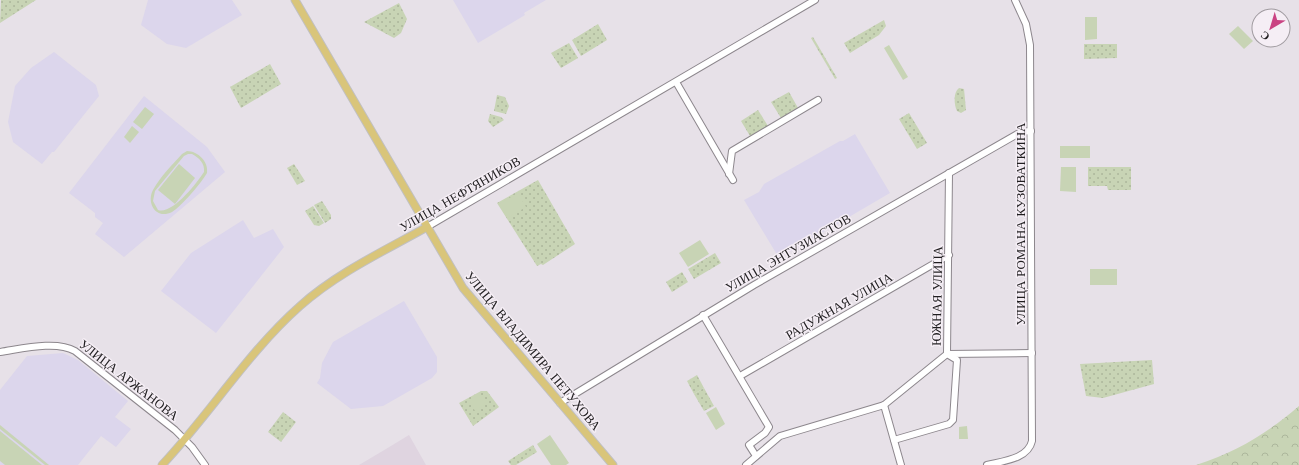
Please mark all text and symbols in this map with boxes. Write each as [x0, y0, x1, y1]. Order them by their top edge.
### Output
north arrow [1251, 8, 1291, 48]
text: С [1257, 28, 1272, 44]
street label: УЛИЦА РОМАНА КУЗОВАТКИНА [1012, 122, 1029, 325]
street label: УЛИЦА НЕФТЯНИКОВ [396, 152, 524, 236]
street label: УЛИЦА ЭНТУЗИАСТОВ [722, 210, 854, 296]
street label: ЮЖНАЯ УЛИЦА [928, 245, 946, 346]
street label: УЛИЦА ВЛАДИМИРА ПЕТУХОВА [461, 268, 605, 435]
street label: РАДУЖНАЯ УЛИЦА [782, 268, 896, 344]
street label: УЛИЦА АРЖАНОВА [76, 336, 183, 425]

